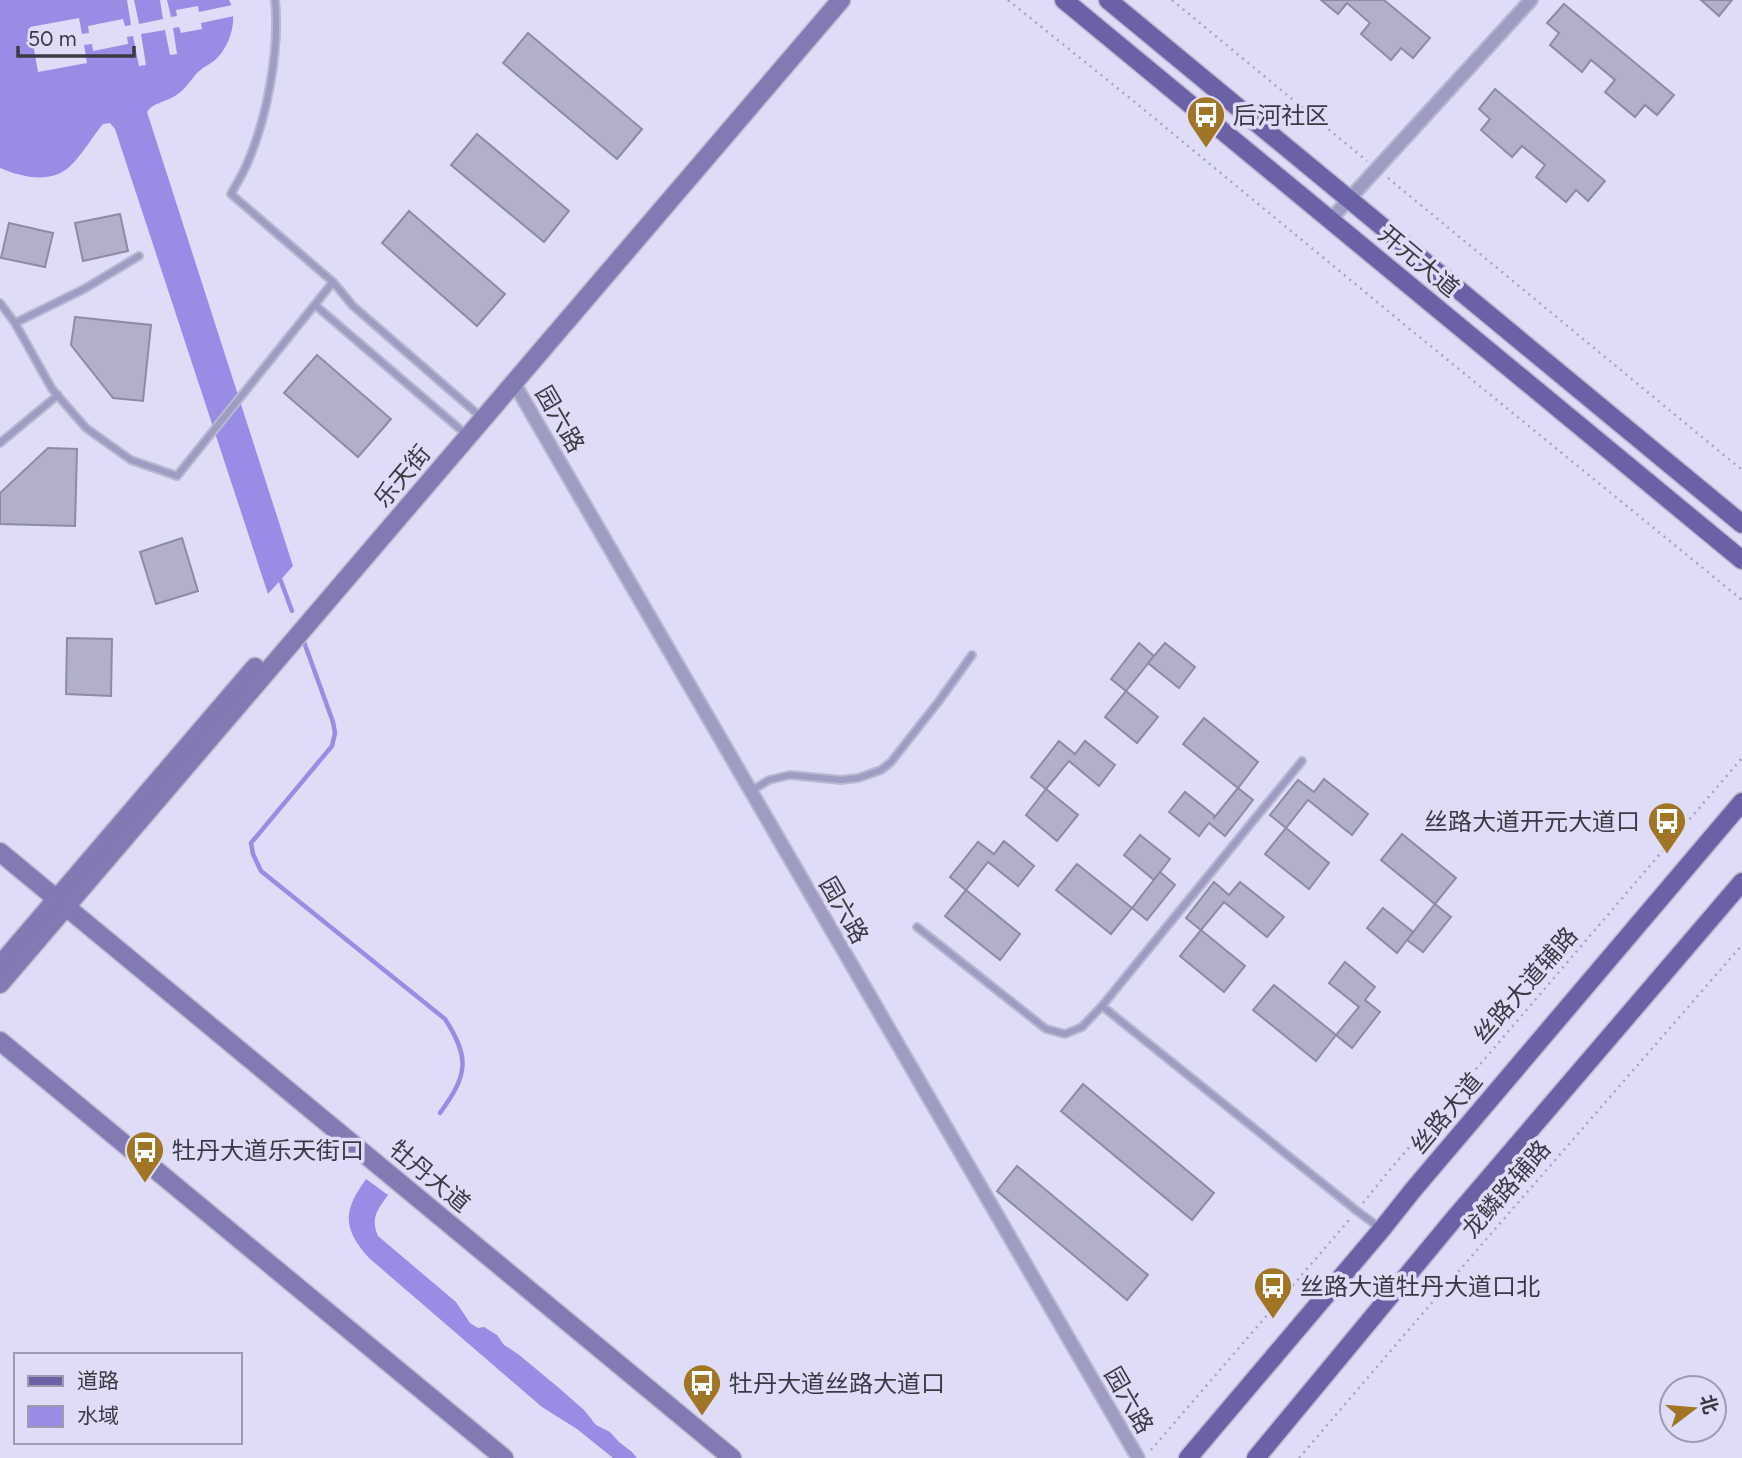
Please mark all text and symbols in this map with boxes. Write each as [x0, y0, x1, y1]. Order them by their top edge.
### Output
scale bar [18, 14, 133, 58]
text: 50 m [28, 26, 77, 51]
bus stop icon: 后河社区 [1185, 94, 1227, 149]
place label: 后河社区 [1233, 101, 1329, 130]
street label: 开元大道 [1373, 219, 1465, 303]
street label: 园六路 [529, 381, 591, 457]
street label: 乐天街 [368, 439, 436, 513]
bus stop icon: 丝路大道开元大道口 [1646, 800, 1688, 855]
place label: 丝路大道开元大道口 [1424, 807, 1640, 836]
street label: 园六路 [813, 872, 875, 948]
street label: 丝路大道辅路 [1467, 921, 1583, 1049]
street label: 丝路大道 [1404, 1067, 1488, 1159]
bus stop icon: 牡丹大道乐天街口 [124, 1129, 166, 1184]
street label: 牡丹大道 [384, 1134, 476, 1218]
street label: 龙鳞路辅路 [1456, 1134, 1556, 1244]
place label: 牡丹大道乐天街口 [172, 1136, 364, 1165]
bus stop icon: 丝路大道牡丹大道口北 [1252, 1265, 1294, 1320]
place label: 丝路大道牡丹大道口北 [1300, 1272, 1540, 1301]
legend [14, 1353, 242, 1444]
bus stop icon: 牡丹大道丝路大道口 [681, 1362, 723, 1417]
street label: 园六路 [1098, 1362, 1160, 1438]
text: 道路 [77, 1368, 119, 1393]
place label: 牡丹大道丝路大道口 [729, 1369, 945, 1398]
north arrow [1658, 1374, 1728, 1444]
text: 北 [1695, 1392, 1723, 1417]
text: 水域 [77, 1403, 119, 1428]

